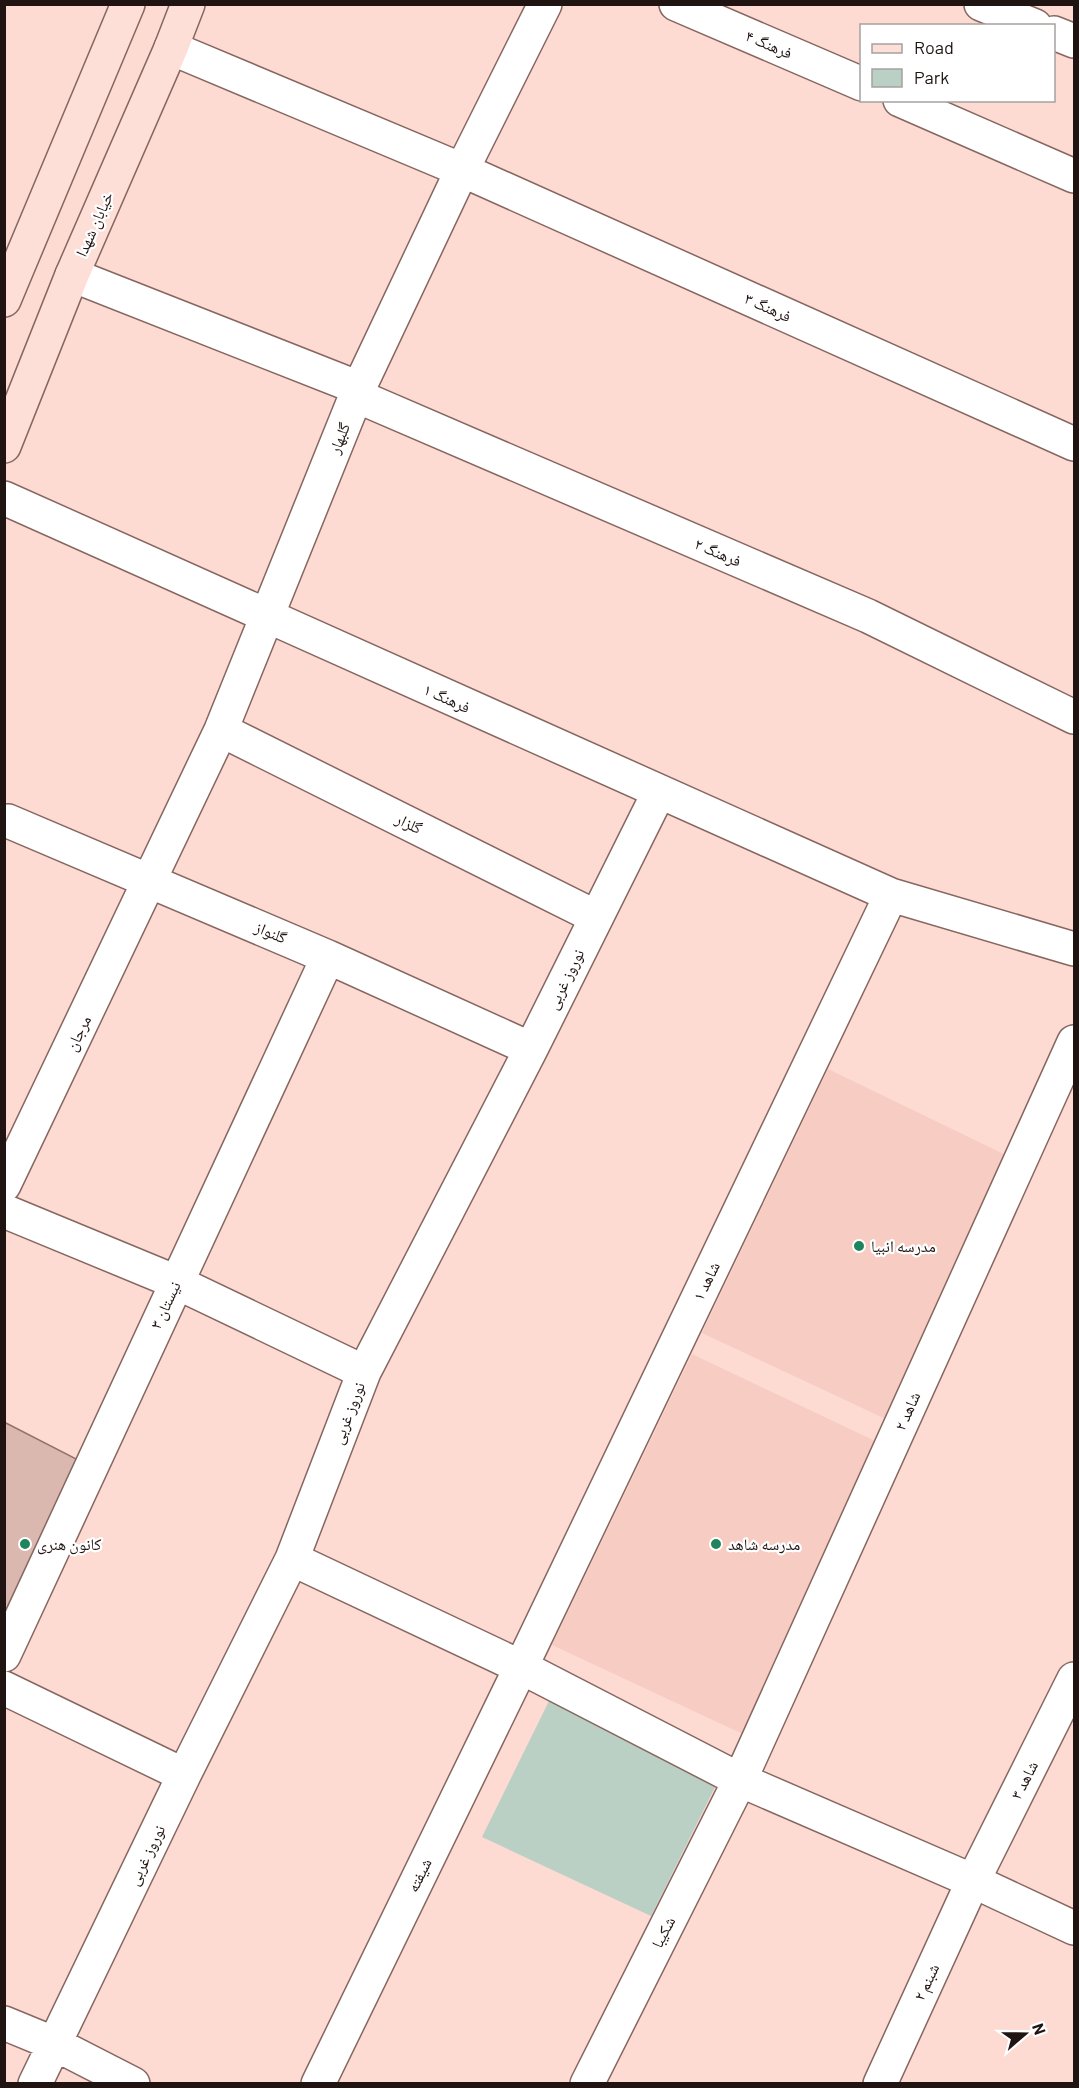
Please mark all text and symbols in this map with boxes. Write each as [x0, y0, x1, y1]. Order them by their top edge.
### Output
legend [860, 24, 1055, 102]
street label: فرهنگ ۴ [743, 25, 795, 63]
text: Road [914, 36, 954, 58]
text: Park [914, 66, 949, 88]
street label: خیابان شهدا [71, 188, 118, 260]
street label: فرهنگ ۳ [742, 288, 794, 326]
street label: گلبهار [323, 419, 354, 457]
street label: فرهنگ ۲ [692, 533, 744, 571]
street label: فرهنگ ۱ [421, 679, 473, 717]
street label: گلزار [392, 808, 426, 838]
street label: گلنواز [251, 916, 290, 948]
street label: نوروز غربی [542, 945, 589, 1013]
street label: مرجان [61, 1012, 96, 1055]
place label: مدرسه انبیا [871, 1236, 936, 1256]
marker: مدرسه انبیا [852, 1239, 866, 1253]
street label: شاهد ۱ [688, 1258, 723, 1303]
street label: نیستان ۳ [145, 1278, 186, 1332]
street label: نوروز غربی [327, 1379, 370, 1447]
street label: شاهد ۲ [890, 1388, 923, 1433]
place label: کانون هنری [37, 1534, 102, 1555]
place label: مدرسه شاهد [728, 1534, 800, 1554]
marker: کانون هنری [18, 1537, 32, 1551]
marker: مدرسه شاهد [709, 1537, 723, 1551]
street label: شاهد ۳ [1006, 1757, 1041, 1802]
street label: نوروز غربی [123, 1821, 170, 1889]
street label: شیفته [402, 1855, 435, 1895]
street label: شکیبا [647, 1913, 679, 1951]
street label: شبنم ۲ [909, 1960, 944, 2004]
north arrow [995, 2004, 1055, 2064]
text: N [1029, 2020, 1050, 2037]

